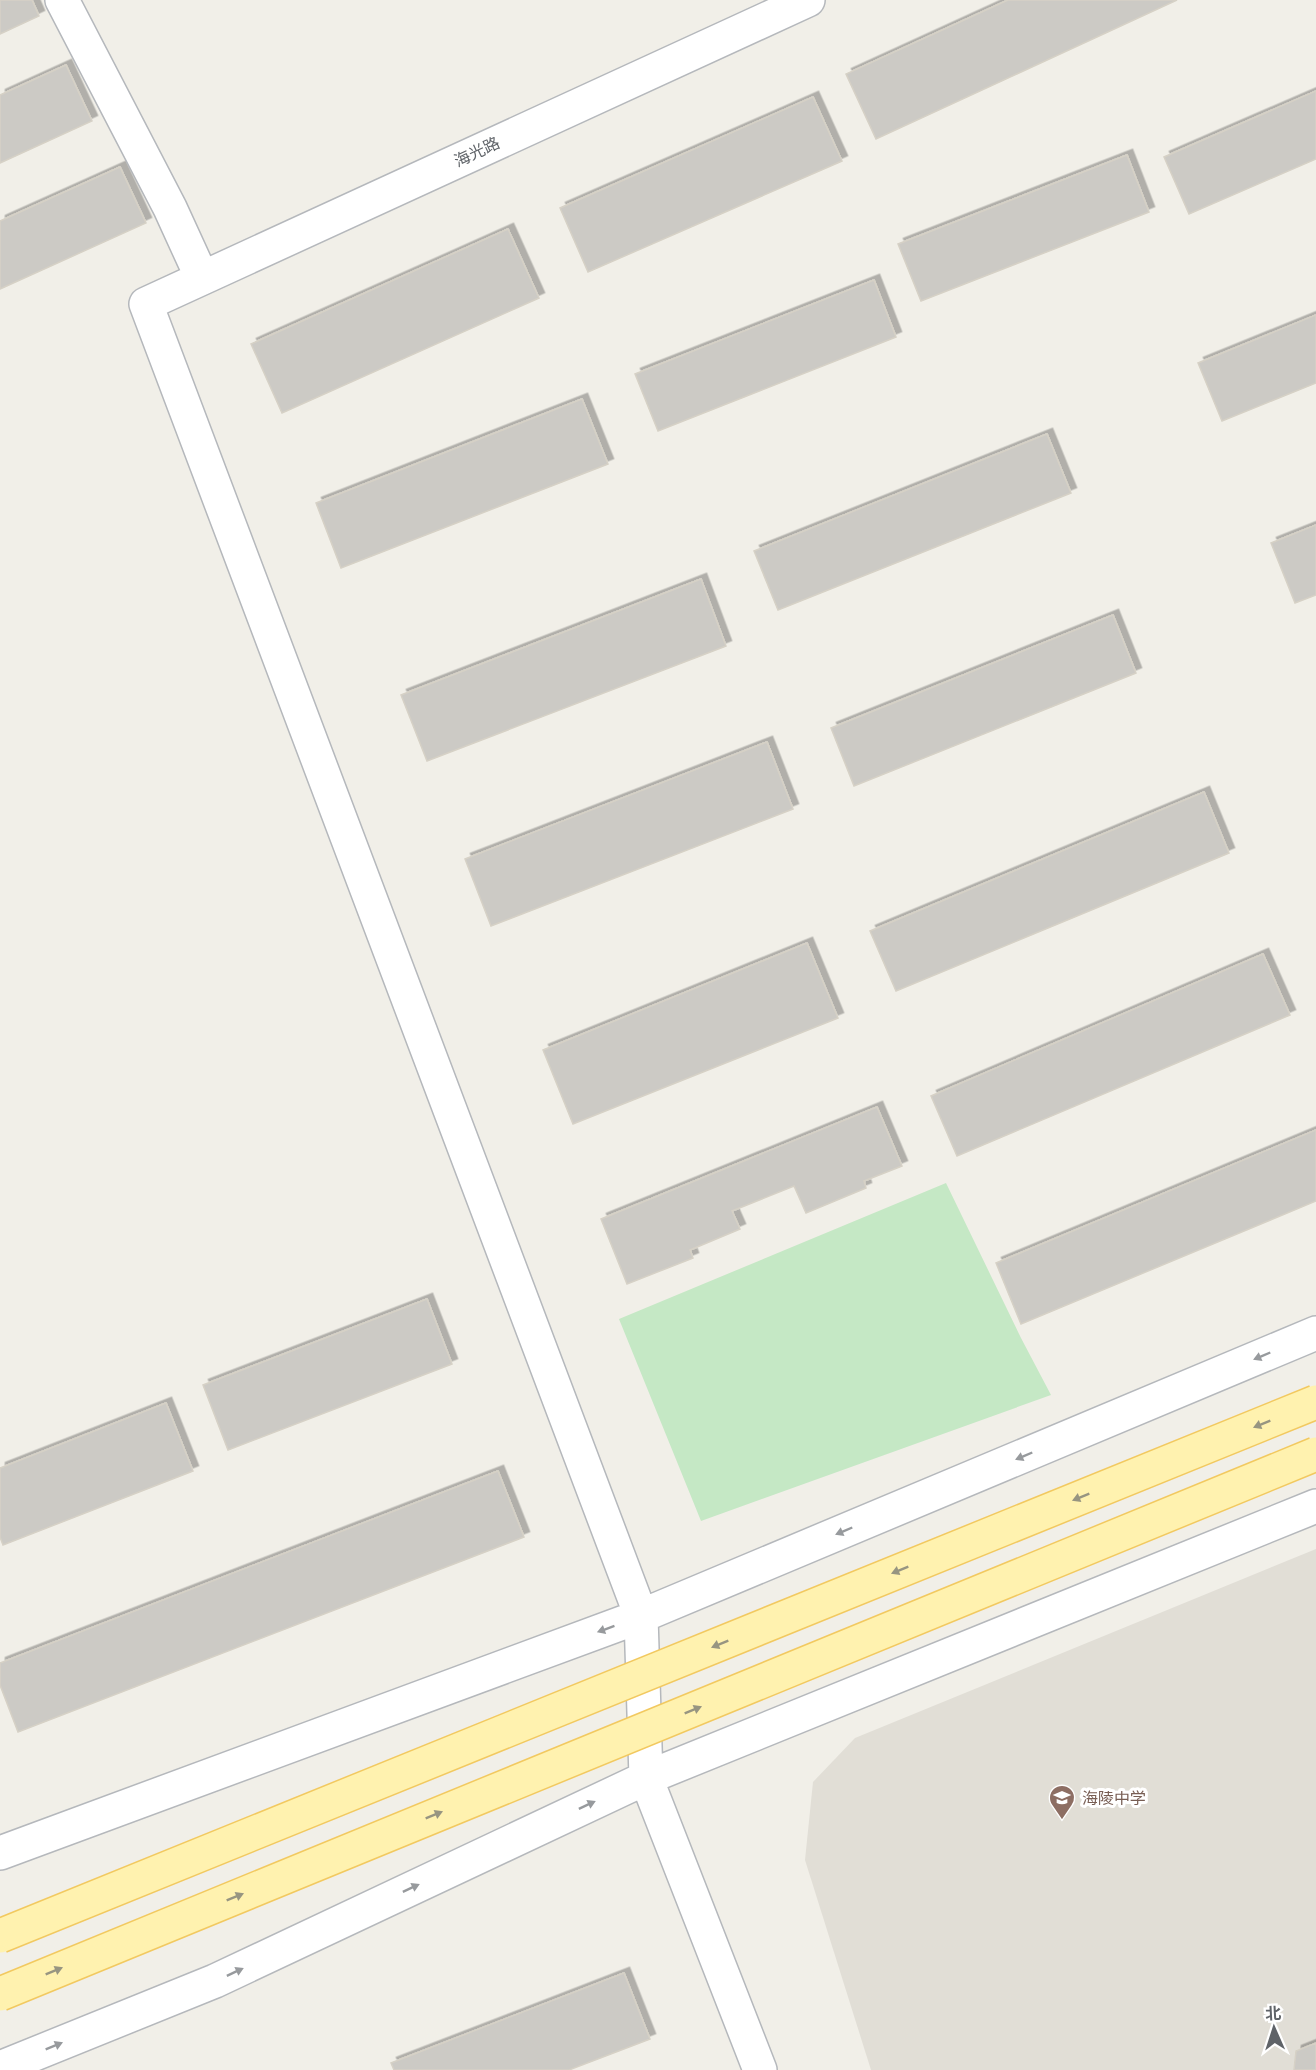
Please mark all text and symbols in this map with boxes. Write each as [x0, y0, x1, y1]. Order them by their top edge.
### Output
street label: 海光路 [450, 131, 504, 173]
one-way arrow [1253, 1352, 1271, 1361]
one-way arrow [1253, 1420, 1271, 1429]
one-way arrow [1015, 1452, 1033, 1461]
one-way arrow [1072, 1493, 1090, 1502]
one-way arrow [835, 1526, 853, 1536]
one-way arrow [891, 1565, 909, 1575]
one-way arrow [597, 1625, 615, 1635]
one-way arrow [710, 1639, 728, 1649]
one-way arrow [684, 1705, 702, 1715]
school or university icon: 海陵中学 [1047, 1783, 1077, 1821]
place label: 海陵中学 [1082, 1787, 1146, 1810]
one-way arrow [579, 1801, 596, 1810]
one-way arrow [426, 1810, 444, 1820]
one-way arrow [402, 1884, 419, 1893]
one-way arrow [226, 1892, 244, 1902]
one-way arrow [45, 1966, 63, 1975]
one-way arrow [226, 1967, 243, 1976]
north arrow [1244, 1998, 1304, 2058]
text: 北 [1265, 2002, 1282, 2025]
one-way arrow [46, 2041, 64, 2051]

